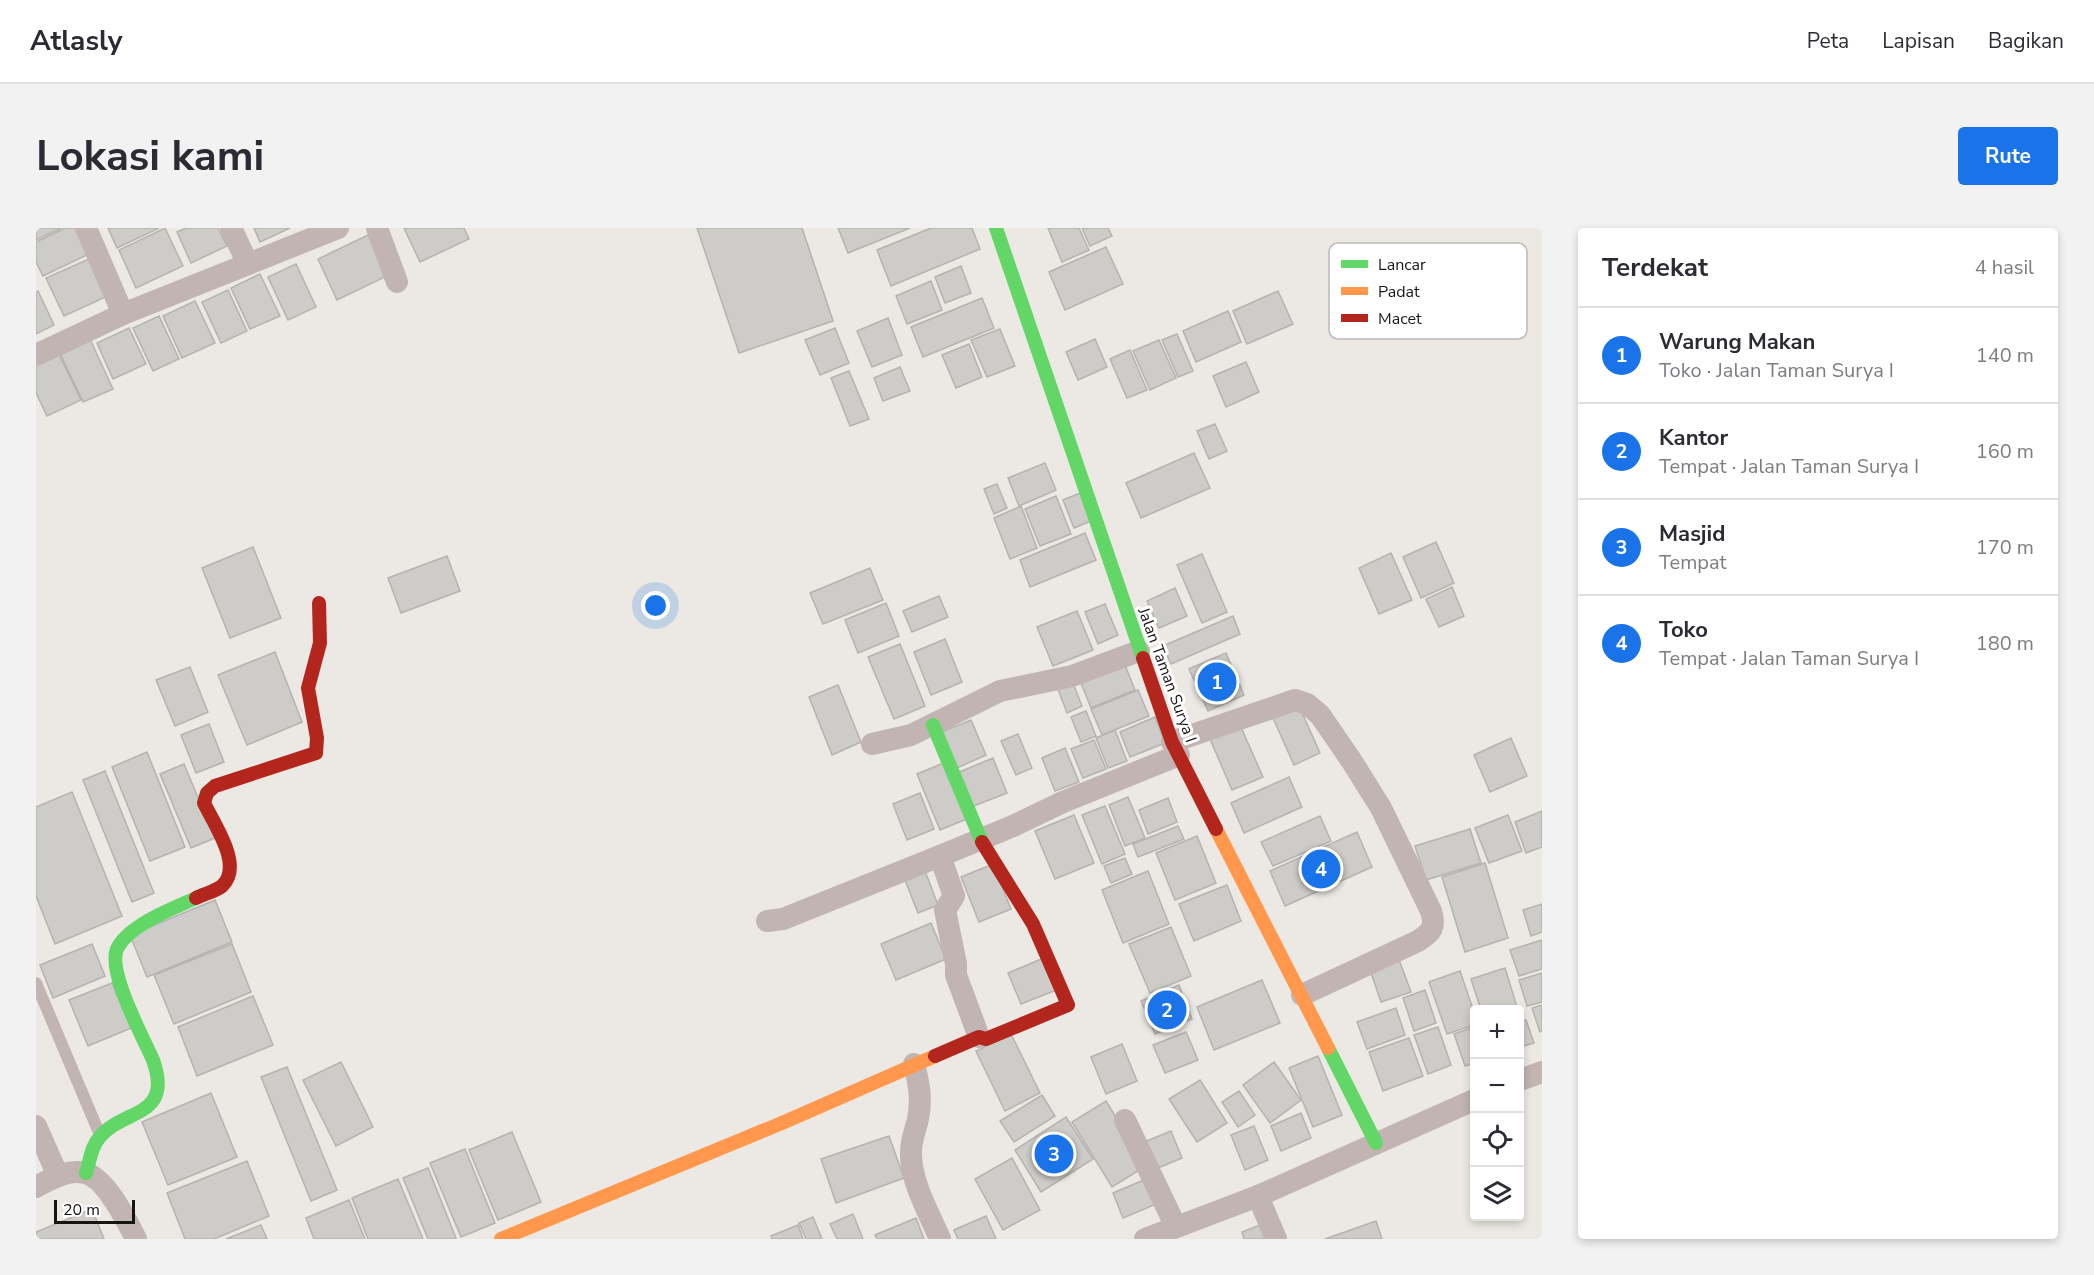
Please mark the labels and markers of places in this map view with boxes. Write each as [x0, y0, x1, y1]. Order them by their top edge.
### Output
pin: 1 [1198, 660, 1236, 704]
pin: 4 [1302, 846, 1340, 892]
pin: 2 [1148, 988, 1186, 1032]
pin: 3 [1034, 1132, 1074, 1176]

